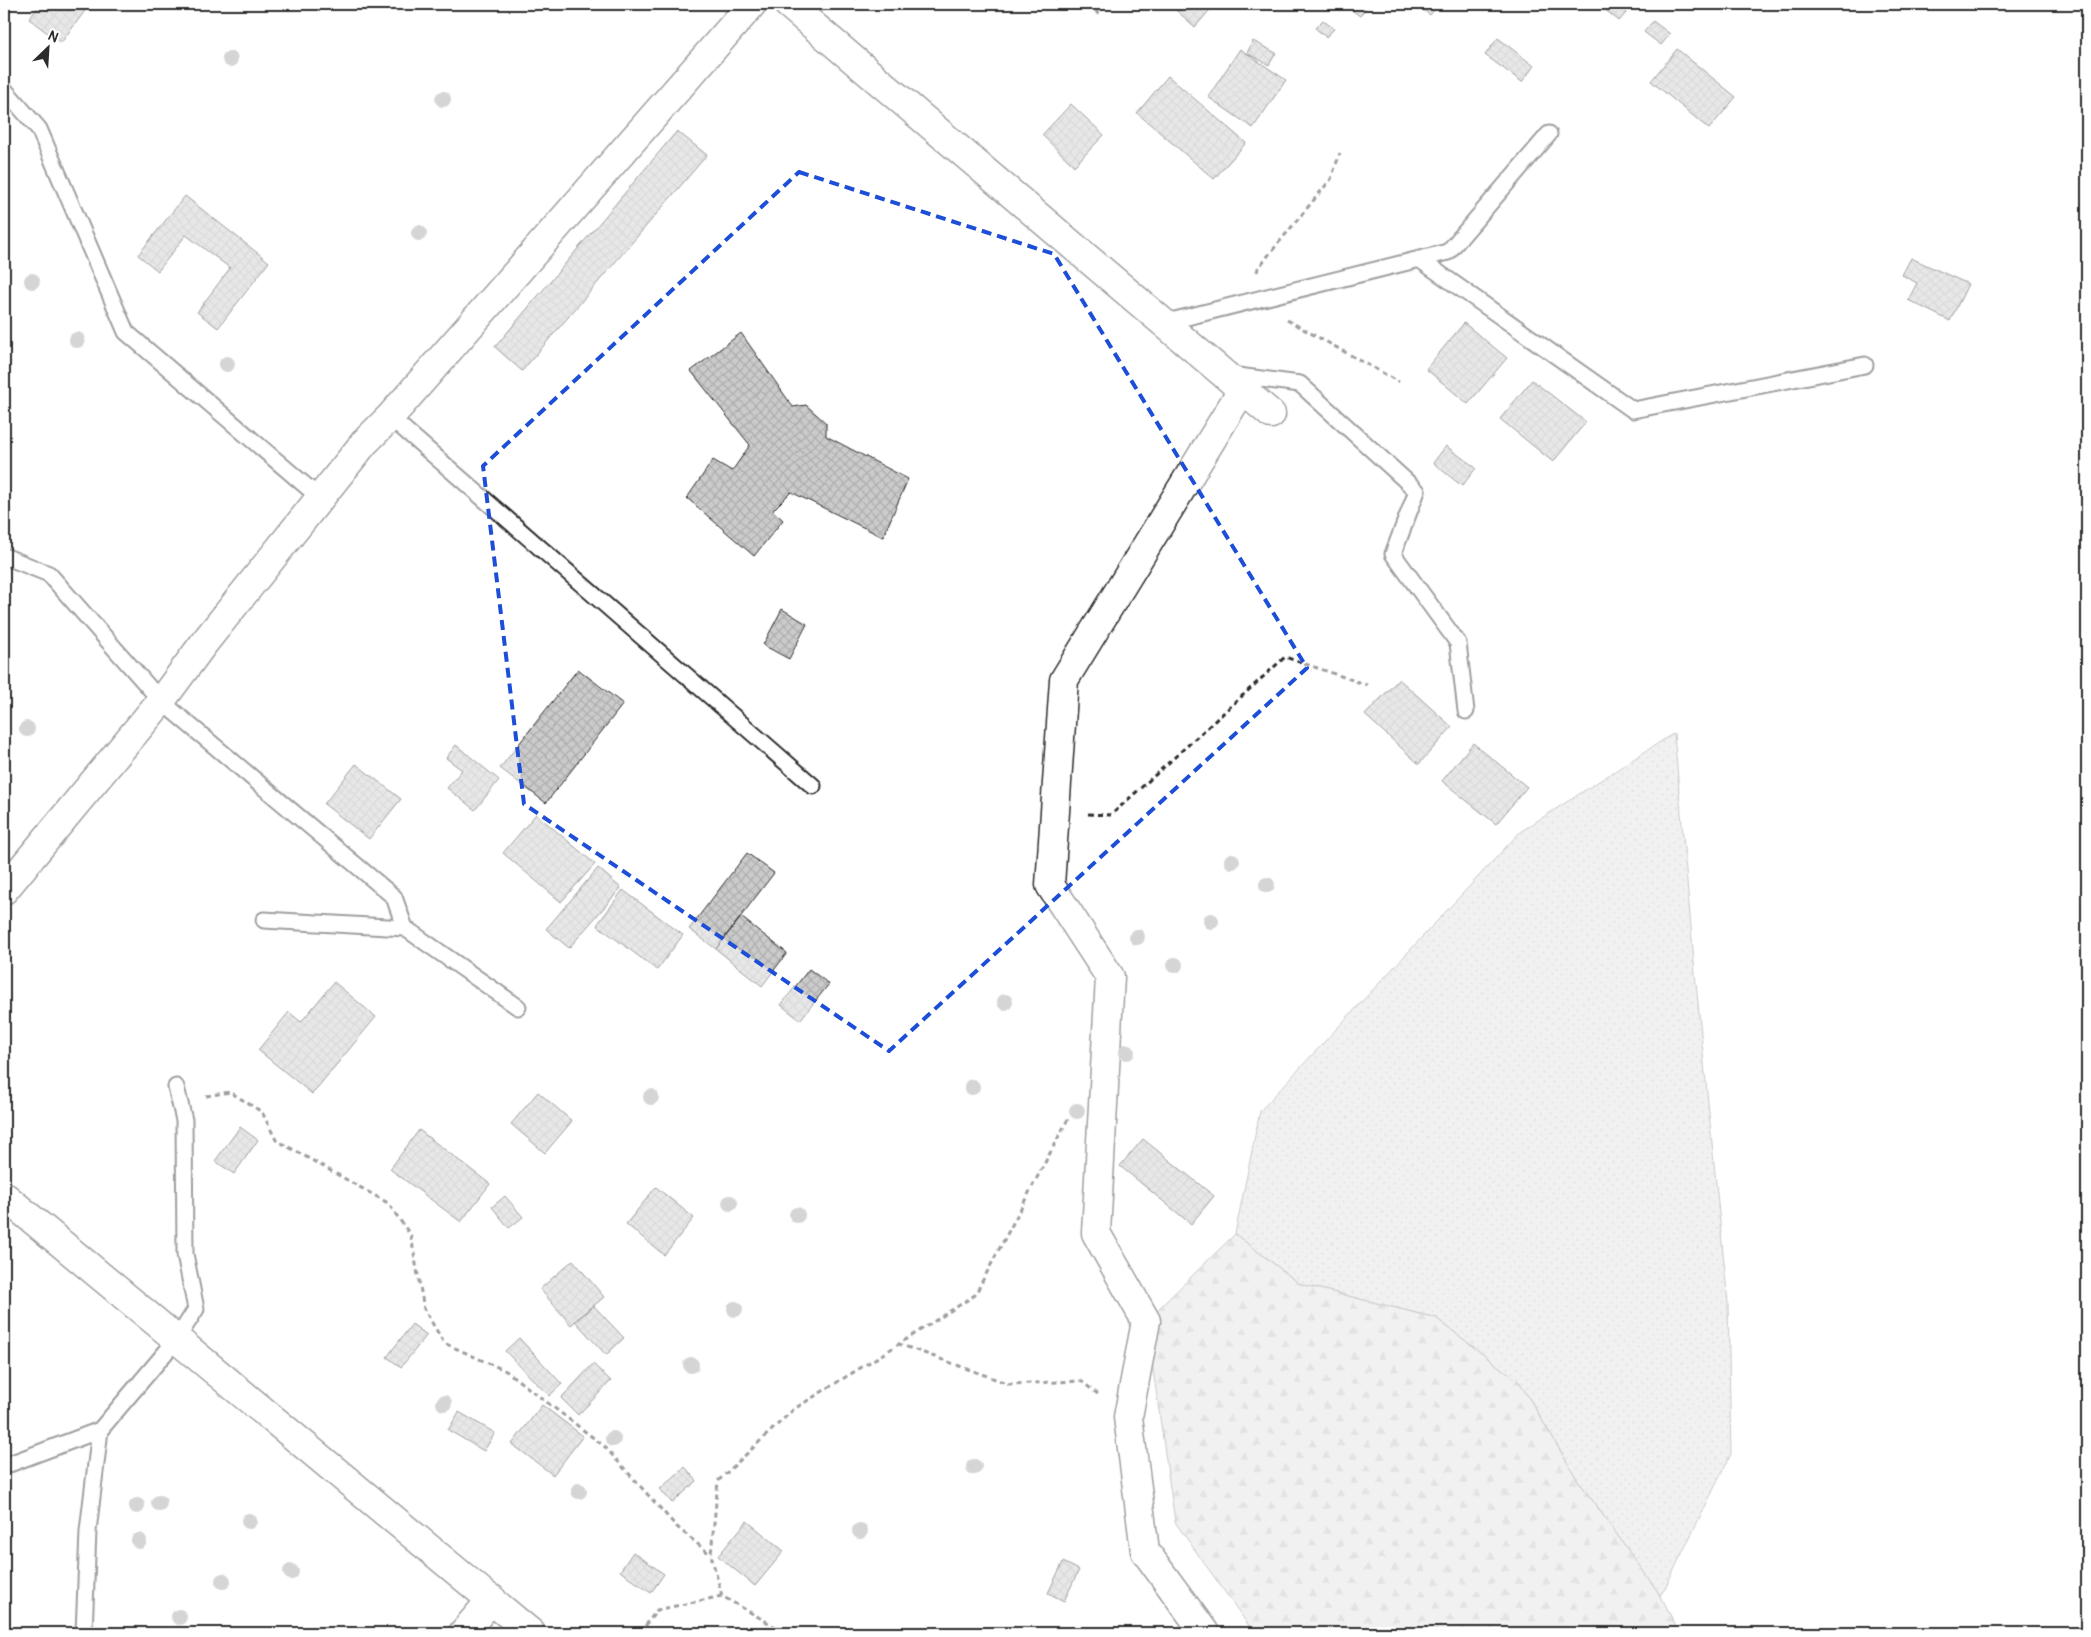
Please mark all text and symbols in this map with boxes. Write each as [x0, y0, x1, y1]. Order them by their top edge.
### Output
north arrow [22, 22, 72, 72]
text: N [45, 27, 61, 46]

